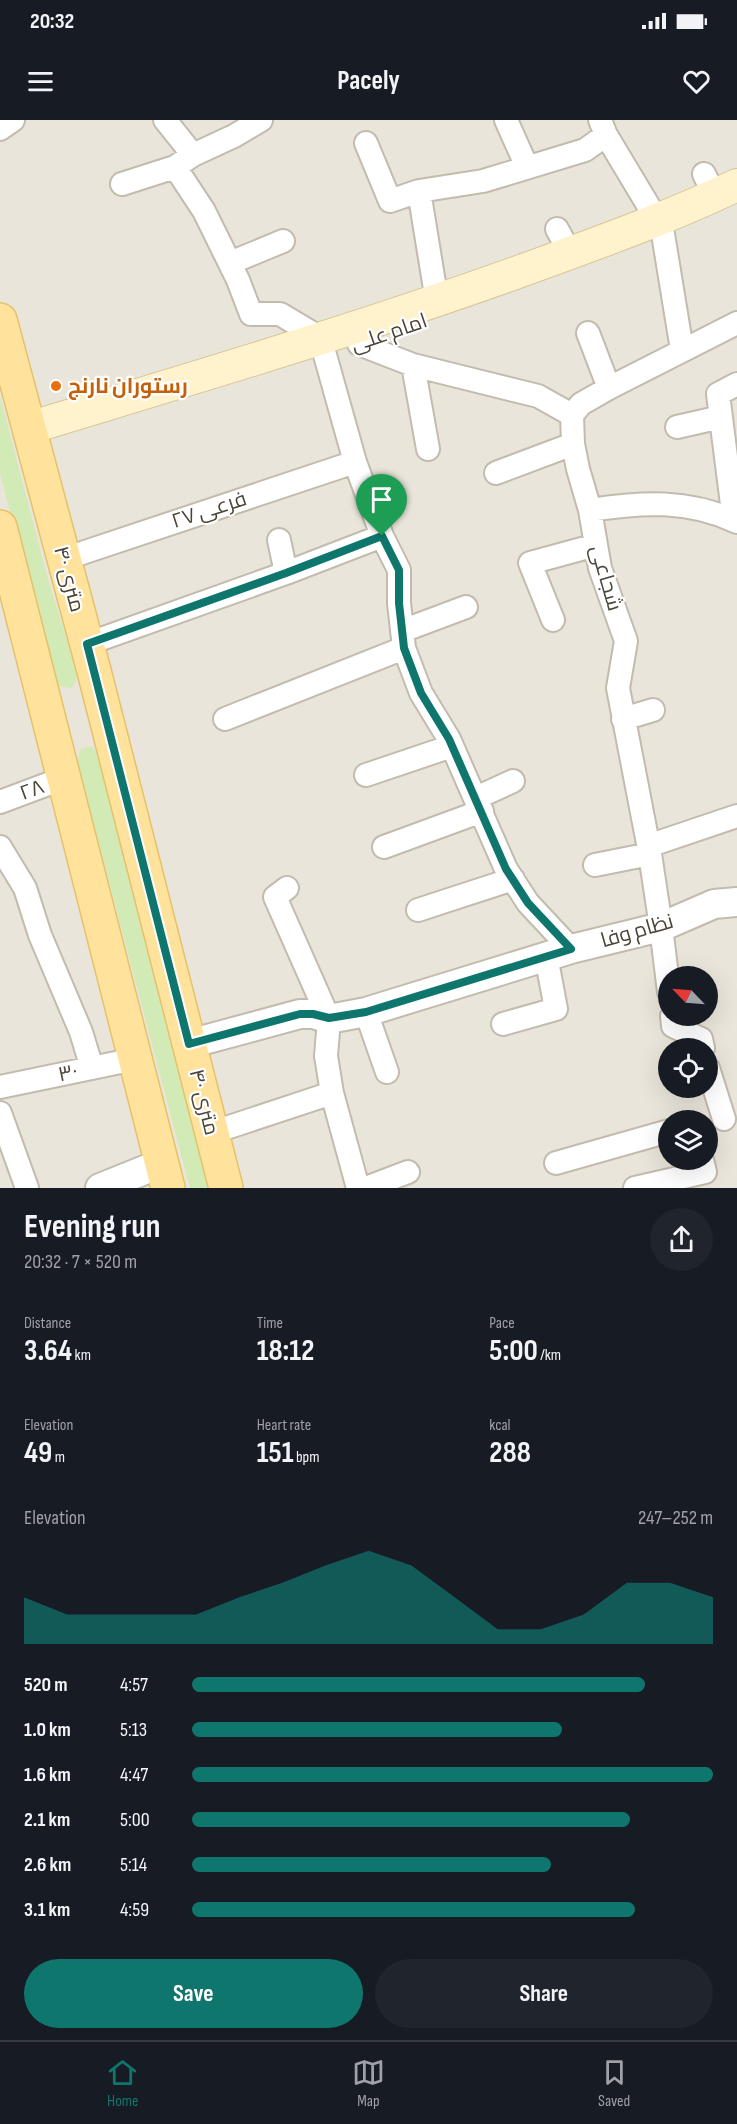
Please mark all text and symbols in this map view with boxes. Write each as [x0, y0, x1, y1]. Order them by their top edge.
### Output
text: 20:32 [30, 8, 74, 35]
icon: menu [24, 65, 57, 98]
text: Pacely [337, 65, 400, 97]
icon: heart [680, 65, 713, 98]
street label: امام علی [347, 308, 431, 359]
place label: رستوران نارنج [68, 374, 188, 400]
marker: رستوران نارنج [49, 379, 63, 393]
pin [356, 474, 407, 536]
icon: arrive [365, 483, 398, 516]
street label: فرعی ۲۷ [168, 486, 250, 534]
street label: شجاعی [585, 542, 627, 614]
street label: ۴۰ متری [48, 543, 90, 615]
street label: ۲۸ [16, 774, 48, 806]
street label: نظام وفا [598, 909, 676, 954]
north arrow [658, 966, 718, 1026]
map controls [658, 966, 718, 1170]
button: locate [658, 1038, 718, 1098]
street label: ۳۰ [56, 1059, 80, 1087]
street label: ۴۰ متری [184, 1066, 224, 1138]
button: layers [658, 1110, 718, 1170]
text: Evening run [24, 1207, 160, 1247]
button: share [650, 1208, 713, 1271]
text: 20:32 · 7 × 520 m [24, 1250, 137, 1274]
text: Distance [24, 1314, 71, 1333]
text: Time [257, 1314, 283, 1333]
text: Pace [489, 1314, 515, 1333]
text: 3.64 [24, 1333, 72, 1369]
text: 18:12 [257, 1333, 315, 1369]
text: 5:00 [489, 1333, 538, 1369]
text: km [72, 1346, 91, 1365]
text: /km [538, 1346, 561, 1365]
text: Elevation [24, 1416, 73, 1435]
text: Heart rate [257, 1416, 311, 1435]
text: kcal [489, 1416, 511, 1435]
text: 49 [24, 1435, 52, 1471]
text: 151 [257, 1435, 293, 1471]
text: 288 [489, 1435, 531, 1471]
text: m [52, 1448, 65, 1467]
text: bpm [293, 1448, 320, 1467]
text: Elevation [24, 1506, 86, 1530]
text: 247–252 m [638, 1506, 713, 1530]
text: 520 m [24, 1673, 67, 1697]
text: 4:57 [120, 1673, 148, 1697]
text: 1.0 km [24, 1718, 71, 1742]
text: 5:13 [120, 1718, 147, 1742]
text: 1.6 km [24, 1763, 71, 1787]
text: 4:47 [120, 1763, 148, 1787]
text: 2.1 km [24, 1808, 70, 1832]
text: 5:00 [120, 1808, 150, 1832]
text: 2.6 km [24, 1853, 71, 1877]
text: 5:14 [120, 1853, 147, 1877]
text: 3.1 km [24, 1898, 70, 1922]
text: 4:59 [120, 1898, 149, 1922]
button: Save [24, 1959, 363, 2028]
button: Share [375, 1959, 713, 2028]
tab: Home [106, 2056, 139, 2111]
tab: Map [352, 2056, 385, 2111]
tab: Saved [598, 2056, 631, 2111]

